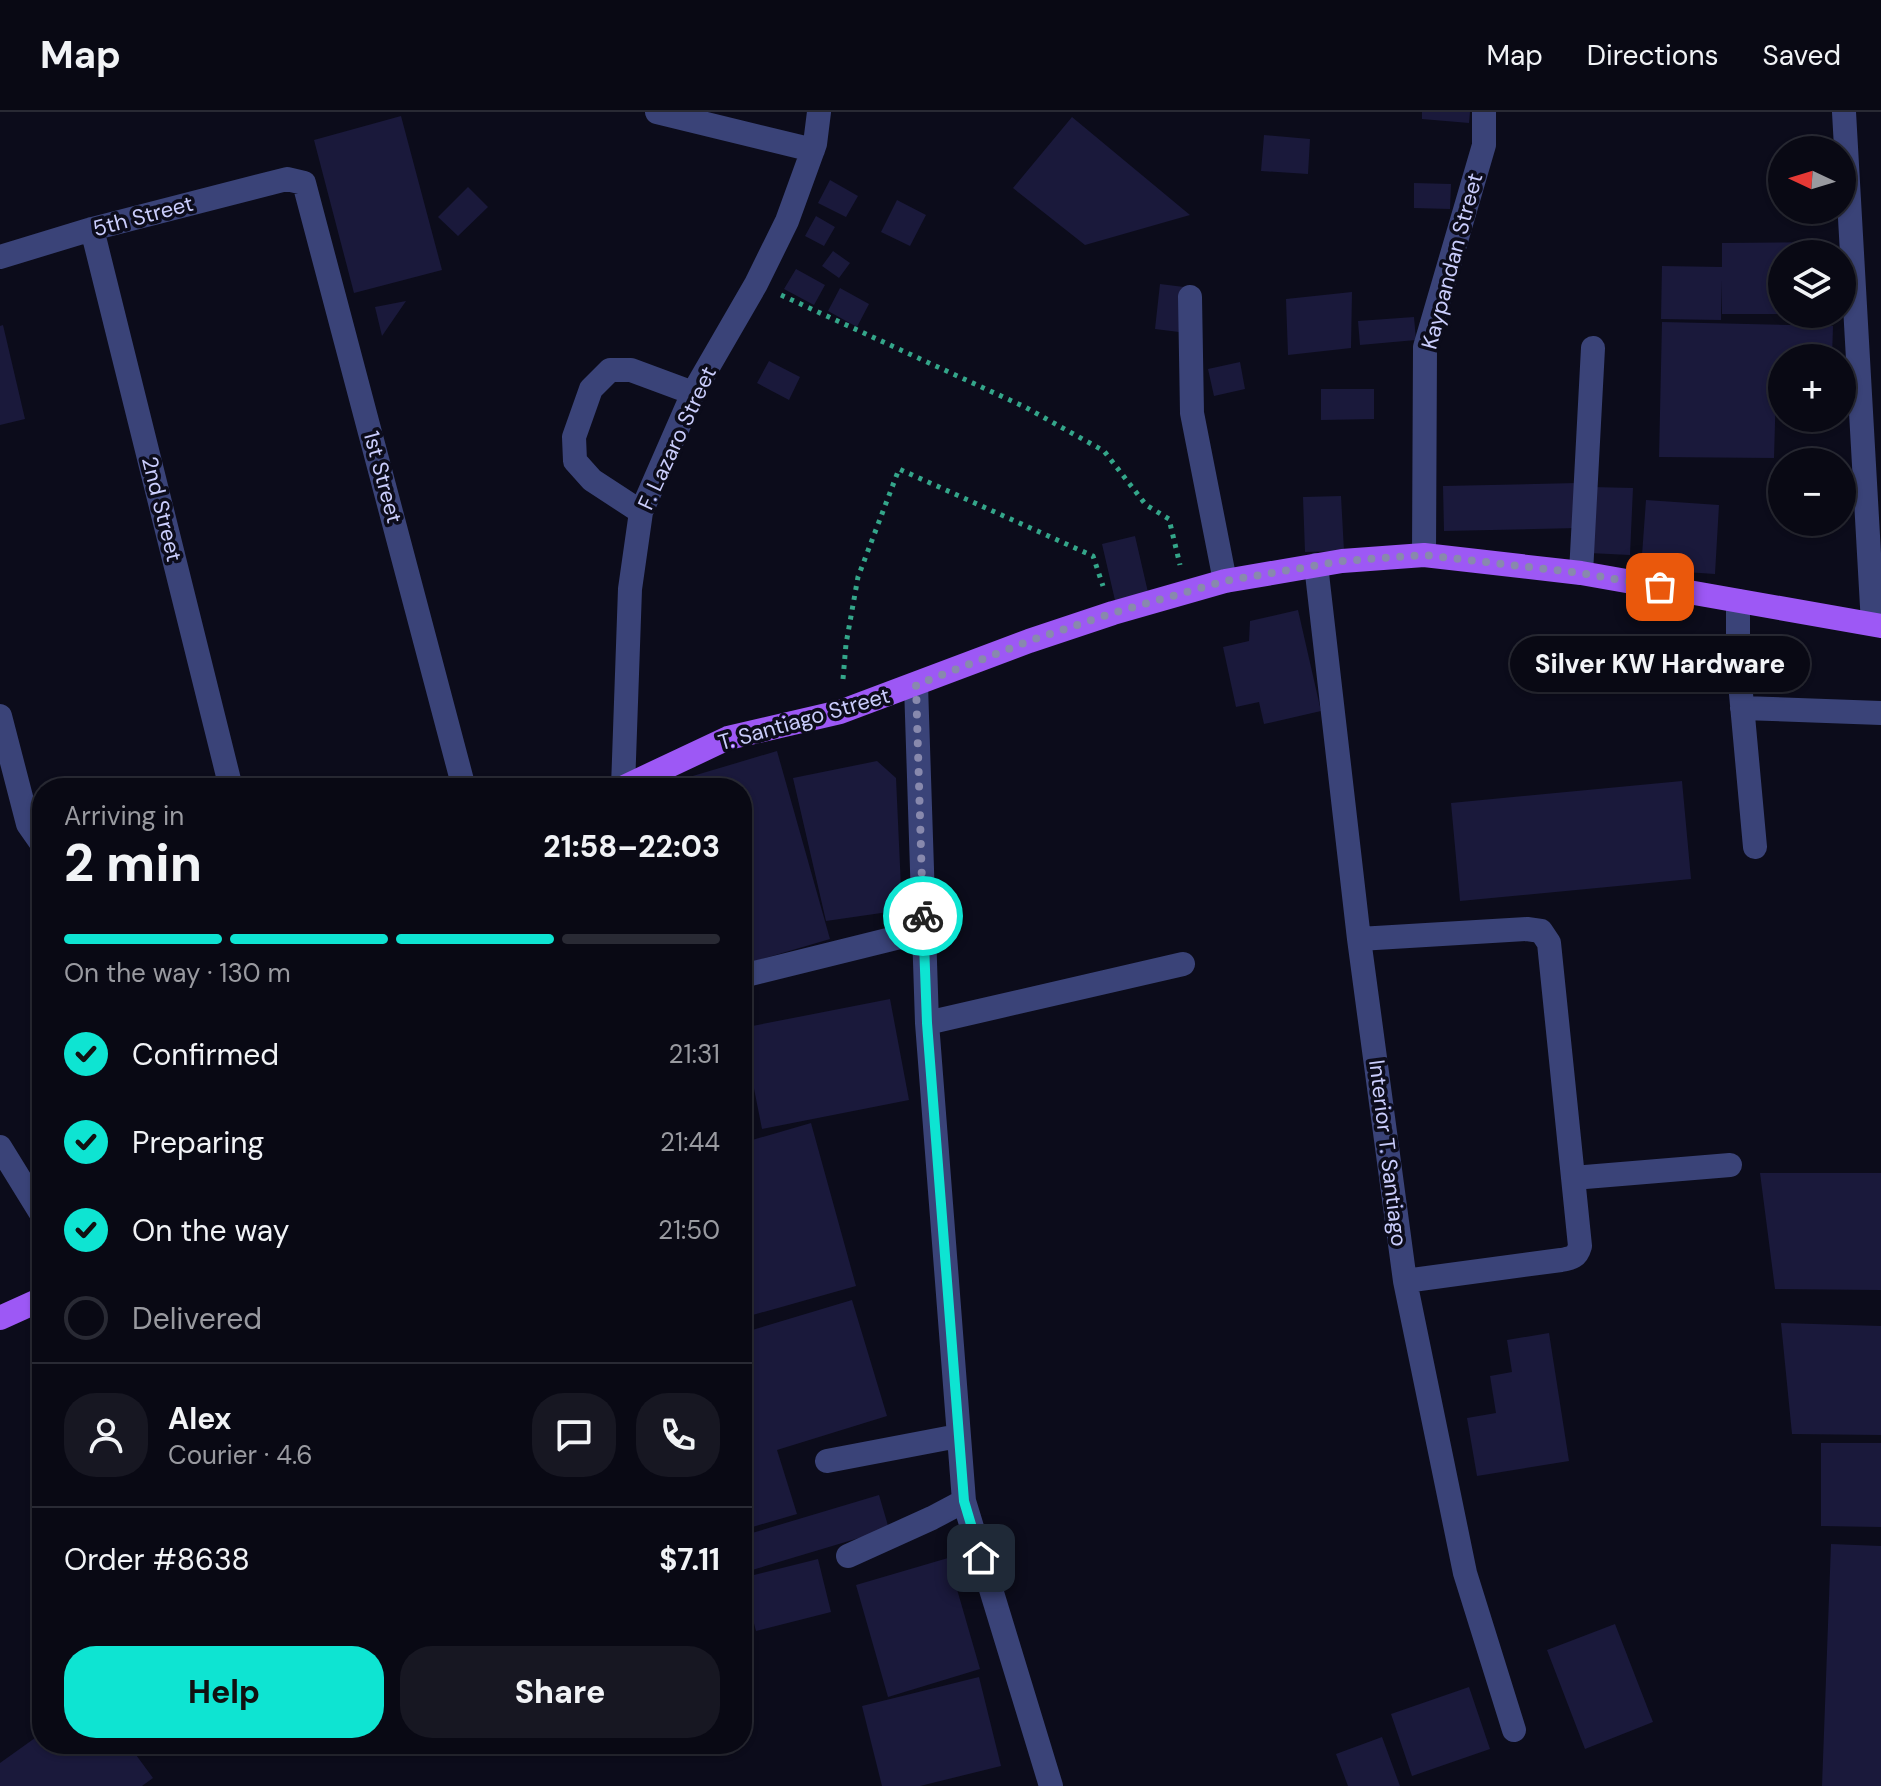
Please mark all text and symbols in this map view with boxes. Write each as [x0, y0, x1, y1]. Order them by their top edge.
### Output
text: Map [40, 30, 121, 80]
text: Map [1486, 37, 1543, 74]
text: Directions [1587, 37, 1719, 74]
text: Saved [1763, 37, 1841, 74]
north arrow [1768, 136, 1856, 224]
map controls [1768, 136, 1856, 536]
street label: Kaypandan Street [1415, 170, 1489, 352]
street label: 5th Street [90, 189, 196, 243]
button: layers [1768, 240, 1856, 328]
button: + [1768, 344, 1856, 432]
street label: F. Lazaro Street [631, 362, 723, 514]
street label: 1st Street [357, 428, 409, 526]
button: − [1768, 448, 1856, 536]
street label: 2nd Street [135, 453, 189, 565]
pin [1626, 553, 1694, 621]
icon: bag [1638, 565, 1682, 609]
callout: Silver KW Hardware [1510, 635, 1810, 691]
text: Silver KW Hardware [1535, 647, 1785, 681]
street label: T. Santiago Street [715, 681, 893, 757]
text: Arriving in [64, 799, 184, 833]
text: 21:58–22:03 [543, 827, 720, 866]
text: 2 min [64, 829, 202, 897]
courier [883, 876, 963, 956]
icon: bike [901, 894, 945, 938]
text: On the way · 130 m [64, 956, 291, 990]
icon: check [64, 1032, 108, 1076]
text: Confirmed [132, 1035, 279, 1074]
text: 21:31 [669, 1037, 720, 1071]
street label: Interior T. Santiago [1362, 1058, 1414, 1248]
icon: check [64, 1120, 108, 1164]
text: Preparing [132, 1123, 264, 1162]
text: 21:44 [660, 1125, 720, 1159]
icon: check [64, 1208, 108, 1252]
text: On the way [132, 1211, 289, 1250]
text: 21:50 [658, 1213, 720, 1247]
text: Delivered [132, 1299, 262, 1338]
button: person [64, 1393, 148, 1477]
button: chat [532, 1393, 616, 1477]
button: phone [636, 1393, 720, 1477]
text: Alex [168, 1399, 231, 1438]
text: Courier · 4.6 [168, 1438, 313, 1472]
pin [947, 1524, 1015, 1592]
icon: home [959, 1536, 1003, 1580]
text: Order #8638 [64, 1540, 250, 1579]
text: $7.11 [659, 1540, 720, 1579]
button: Help [64, 1646, 384, 1738]
button: Share [400, 1646, 720, 1738]

